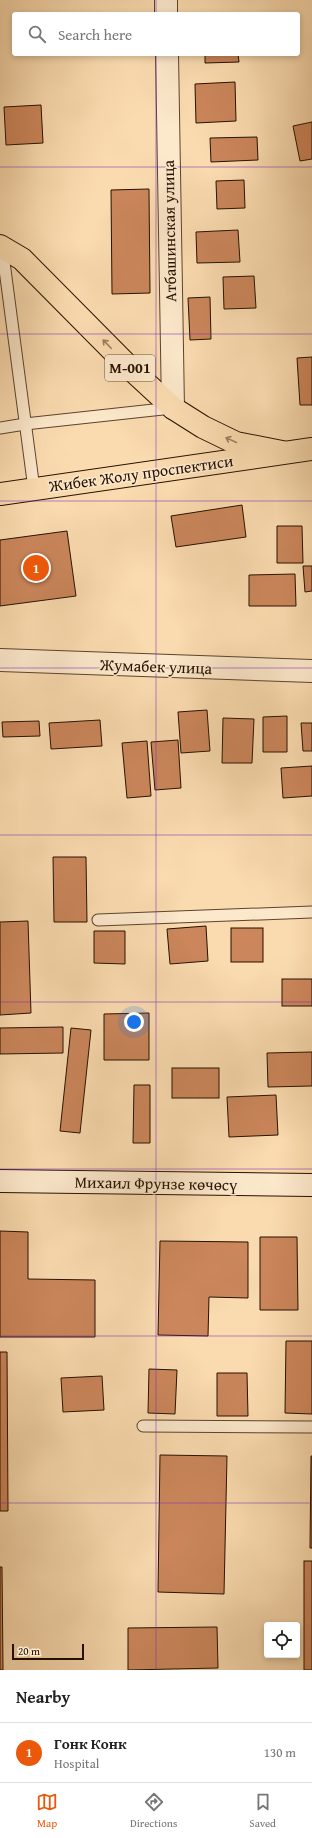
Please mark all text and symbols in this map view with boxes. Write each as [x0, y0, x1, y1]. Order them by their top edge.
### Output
search box [12, 12, 300, 56]
icon: search [26, 23, 48, 45]
text: Search here [58, 24, 132, 45]
street label: Атбашинская улица [156, 159, 182, 302]
one-way arrow [102, 339, 112, 349]
road number: М-001 [105, 355, 155, 381]
one-way arrow [225, 436, 237, 443]
street label: Жибек Жолу проспектиси [46, 448, 235, 498]
pin: 1 [23, 553, 49, 583]
street label: Жумабек улица [99, 652, 213, 680]
your location [124, 1012, 144, 1032]
street label: Михаил Фрунзе көчөсү [74, 1170, 238, 1196]
map controls [264, 1622, 300, 1658]
button: locate [264, 1622, 300, 1658]
scale bar [12, 1642, 84, 1661]
text: 20 m [18, 1643, 40, 1659]
text: Nearby [16, 1684, 70, 1709]
text: Гонк Конк [54, 1733, 127, 1754]
text: 1 [26, 1743, 32, 1762]
text: 130 m [264, 1743, 296, 1762]
text: Hospital [54, 1754, 99, 1773]
tab: Map [36, 1791, 58, 1831]
tab: Directions [130, 1791, 177, 1831]
tab: Saved [249, 1791, 276, 1831]

